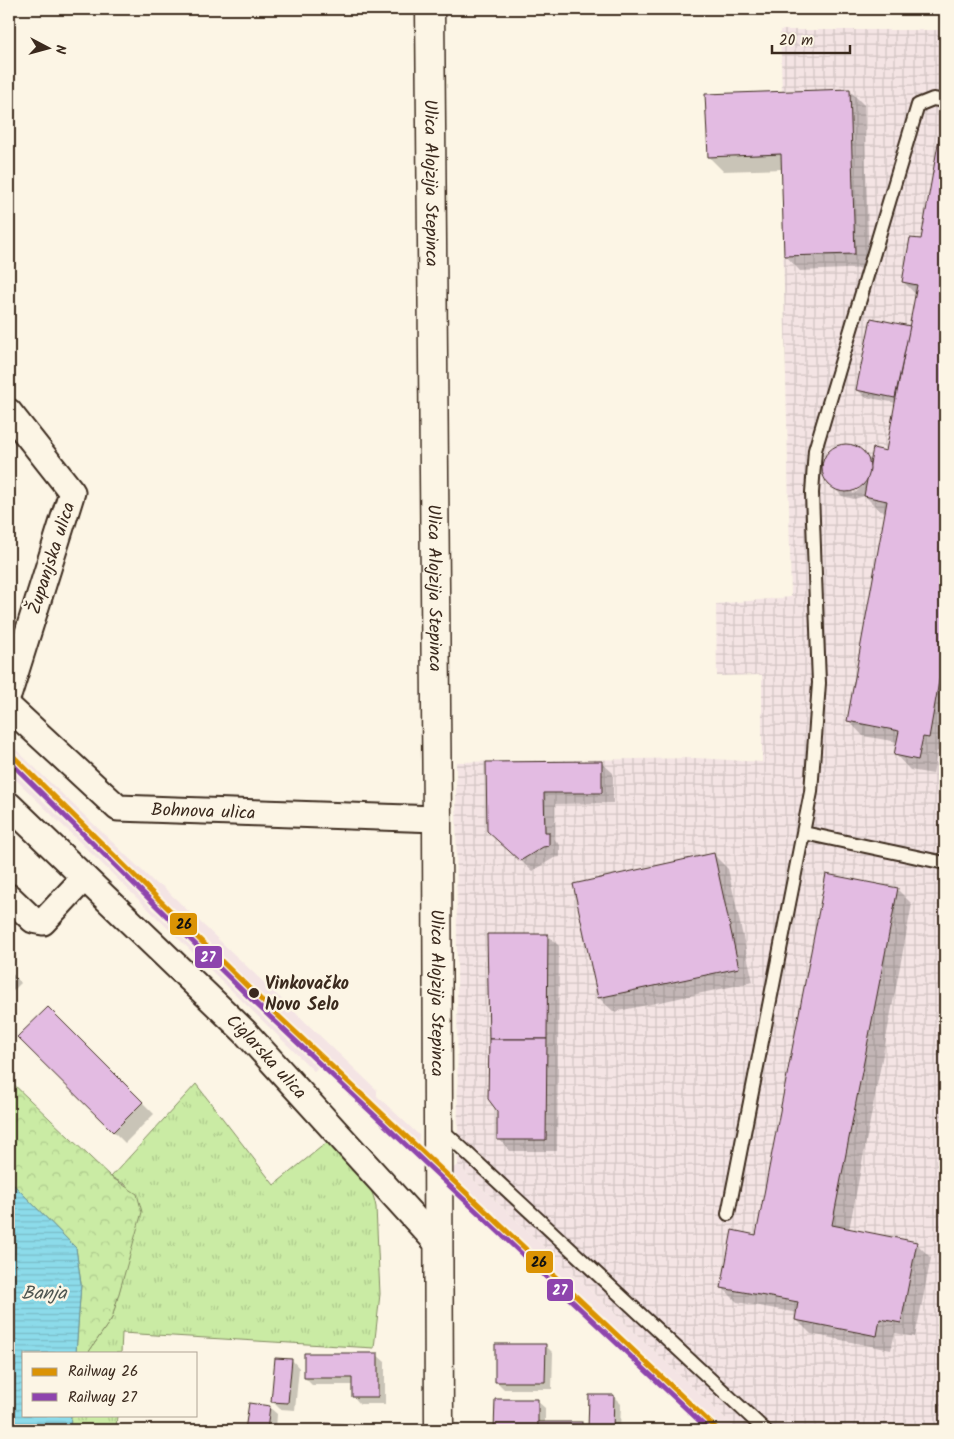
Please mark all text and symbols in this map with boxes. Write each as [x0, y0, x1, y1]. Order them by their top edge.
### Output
north arrow [22, 22, 72, 72]
scale bar [772, 22, 849, 54]
text: 20 m [779, 29, 813, 53]
text: N [49, 44, 71, 55]
street label: Ulica Alojzija Stepinca [415, 99, 445, 267]
street label: Županjska ulica [21, 499, 84, 618]
street label: Ulica Alojzija Stepinca [418, 504, 449, 672]
street label: Bohnova ulica [151, 796, 256, 829]
street label: Ulica Alojzija Stepinca [421, 909, 451, 1077]
line badge: 26 [169, 912, 198, 936]
text: 26 [176, 914, 192, 936]
line badge: 27 [194, 945, 223, 969]
text: 27 [201, 947, 216, 969]
place label: Vinkovačko Novo Selo [265, 970, 349, 1020]
marker: Vinkovačko Novo Selo [247, 986, 261, 1000]
street label: Ciglarska ulica [218, 1008, 313, 1107]
line badge: 26 [525, 1250, 554, 1274]
text: 26 [531, 1252, 547, 1274]
line badge: 27 [546, 1278, 574, 1302]
water label: Banja [22, 1279, 68, 1309]
text: 27 [553, 1280, 568, 1302]
legend [22, 1352, 198, 1416]
text: Railway 26 [68, 1360, 138, 1384]
text: Railway 27 [68, 1386, 138, 1410]

